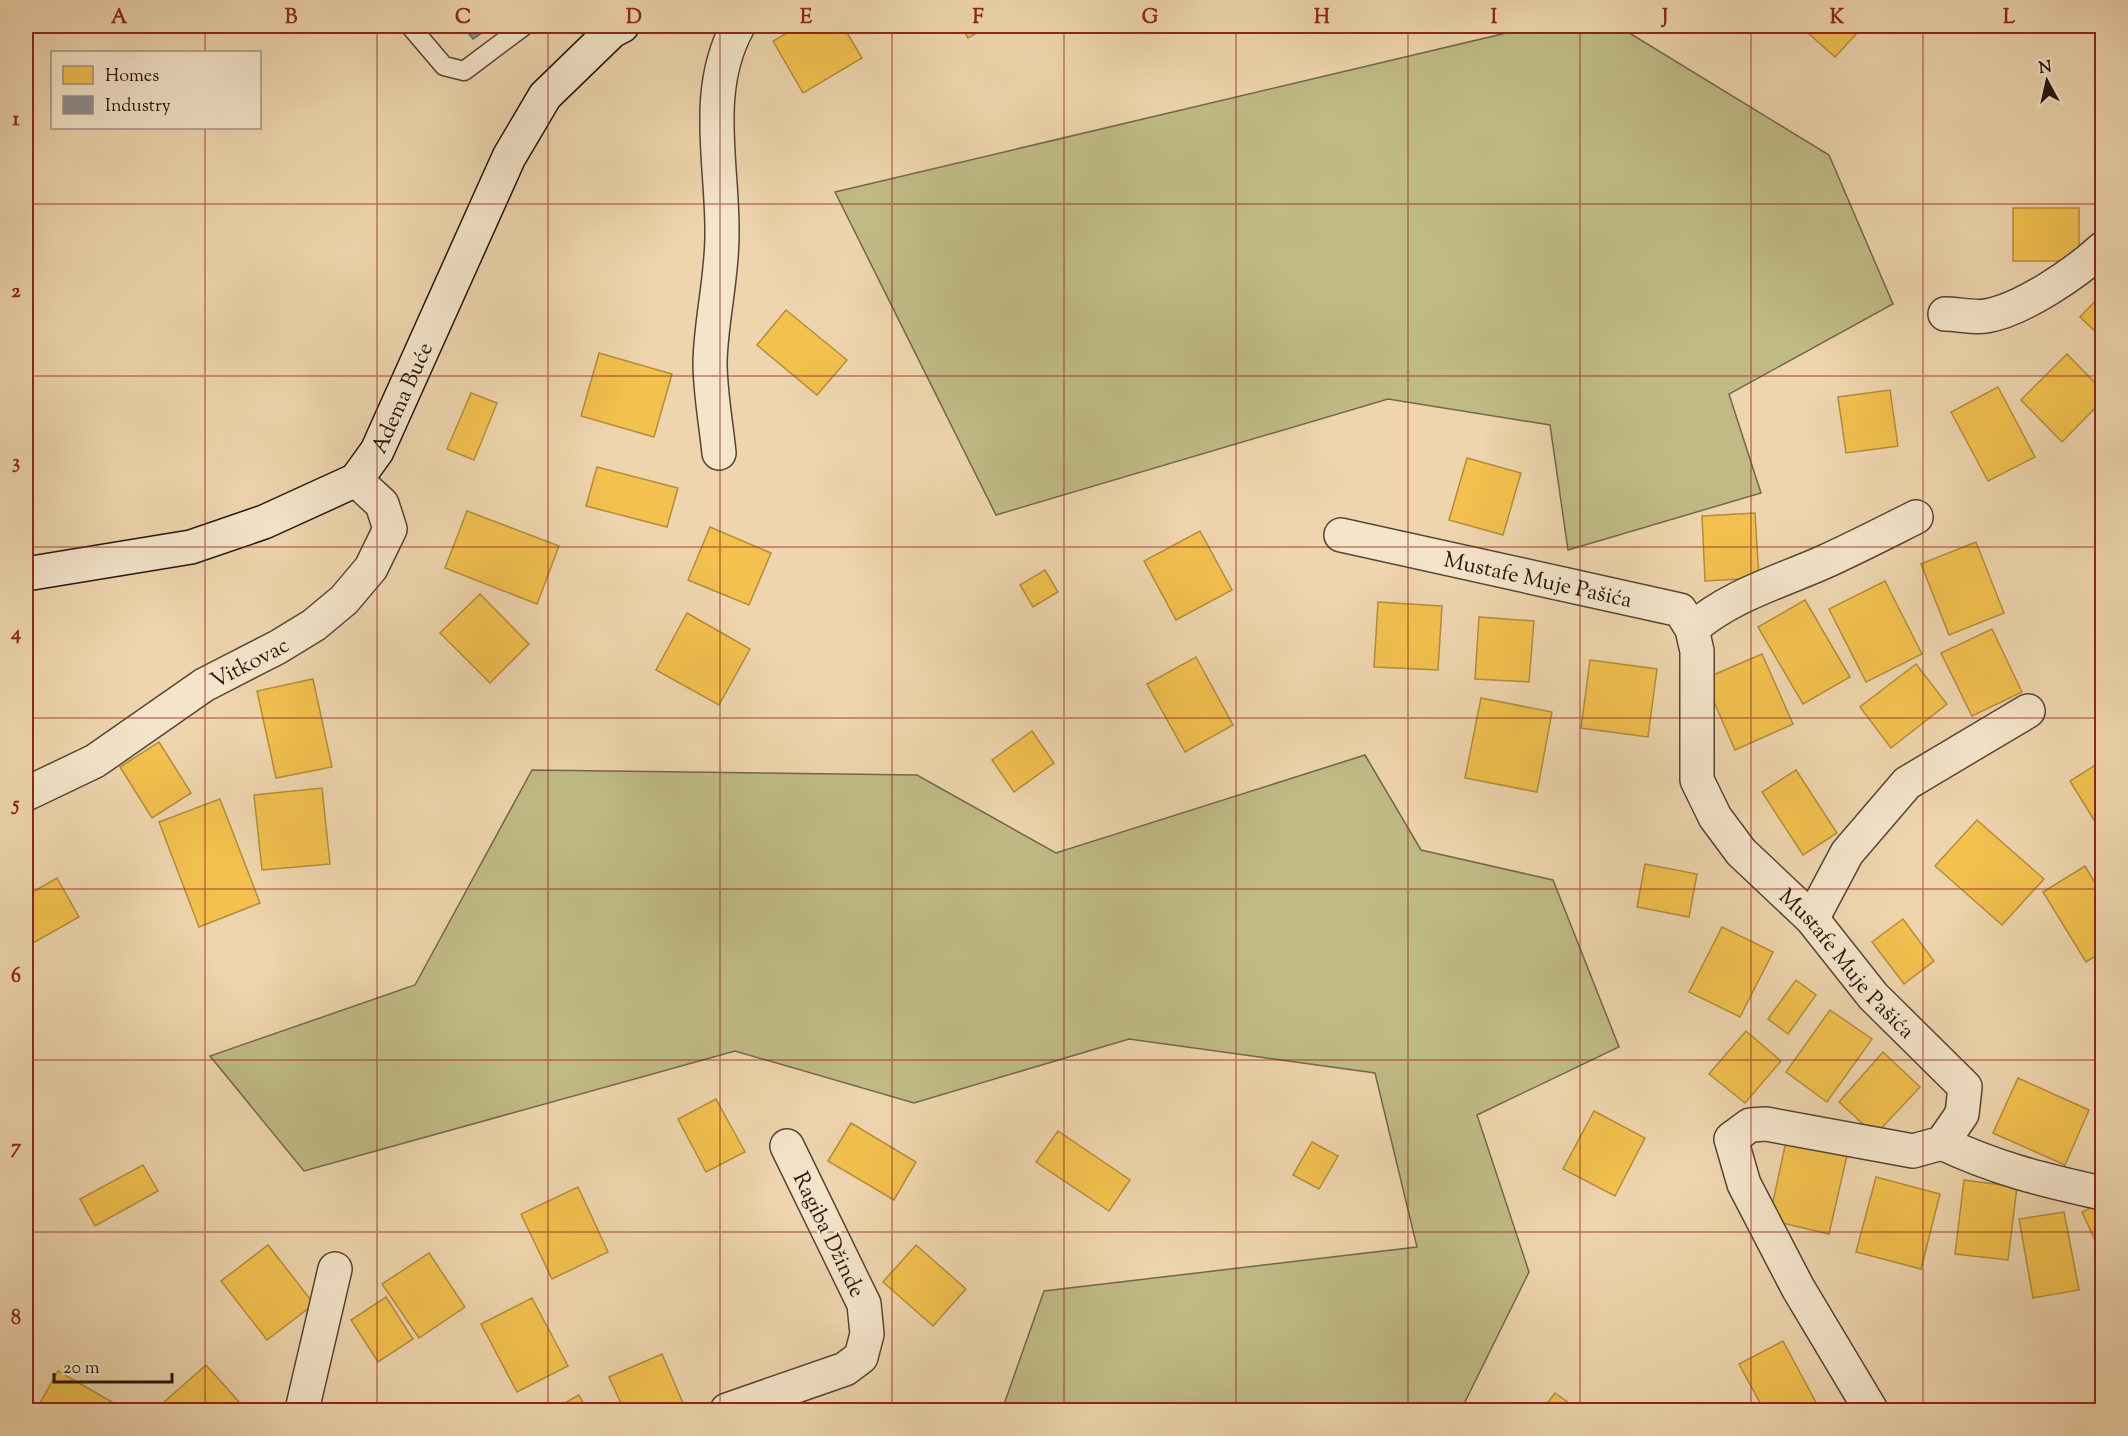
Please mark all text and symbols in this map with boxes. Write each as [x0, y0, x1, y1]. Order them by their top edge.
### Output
text: A [111, 4, 128, 33]
text: B [285, 4, 298, 33]
text: C [455, 4, 471, 33]
text: D [626, 4, 642, 33]
text: E [800, 4, 813, 33]
text: F [972, 4, 984, 33]
text: G [1142, 4, 1159, 33]
text: H [1314, 4, 1330, 33]
text: I [1491, 4, 1498, 33]
text: J [1660, 4, 1668, 33]
text: K [1830, 4, 1845, 33]
text: L [2003, 4, 2016, 33]
legend [51, 51, 261, 129]
north arrow [2017, 51, 2077, 111]
text: N [2037, 56, 2053, 81]
text: Homes [105, 64, 159, 90]
text: Industry [105, 94, 171, 120]
text: 1 [13, 106, 20, 135]
text: 2 [11, 278, 21, 307]
street label: Adema Buće [365, 338, 443, 460]
text: 3 [12, 449, 20, 478]
street label: Mustafe Muje Pašića [1440, 545, 1635, 618]
text: 4 [10, 620, 21, 649]
street label: Vitkovac [206, 631, 296, 698]
text: 5 [11, 791, 20, 820]
street label: Mustafe Muje Pašića [1770, 882, 1921, 1048]
text: 6 [11, 963, 21, 992]
text: 7 [11, 1134, 22, 1163]
street label: Ragiba Džinde [783, 1167, 872, 1304]
text: 8 [11, 1305, 21, 1334]
scale bar [54, 1346, 172, 1384]
text: 20 m [63, 1356, 100, 1382]

